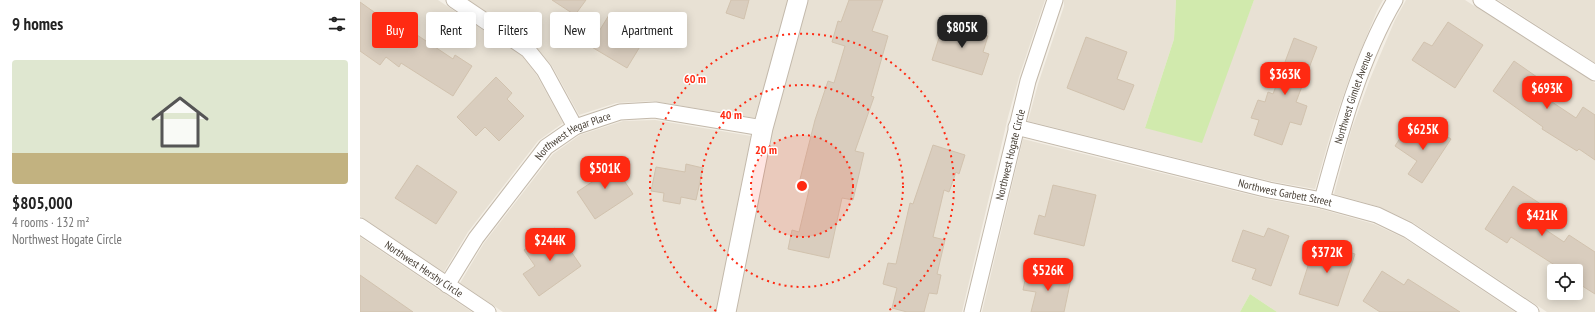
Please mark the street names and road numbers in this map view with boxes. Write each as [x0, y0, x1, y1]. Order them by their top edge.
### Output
street label: Northwest Gimlet Avenue [1331, 49, 1376, 146]
street label: Northwest Hogate Circle [992, 107, 1028, 201]
street label: Northwest Hegar Place [532, 108, 613, 163]
street label: Northwest Garbett Street [1237, 176, 1333, 209]
street label: Northwest Hershy Circle [382, 238, 466, 301]

